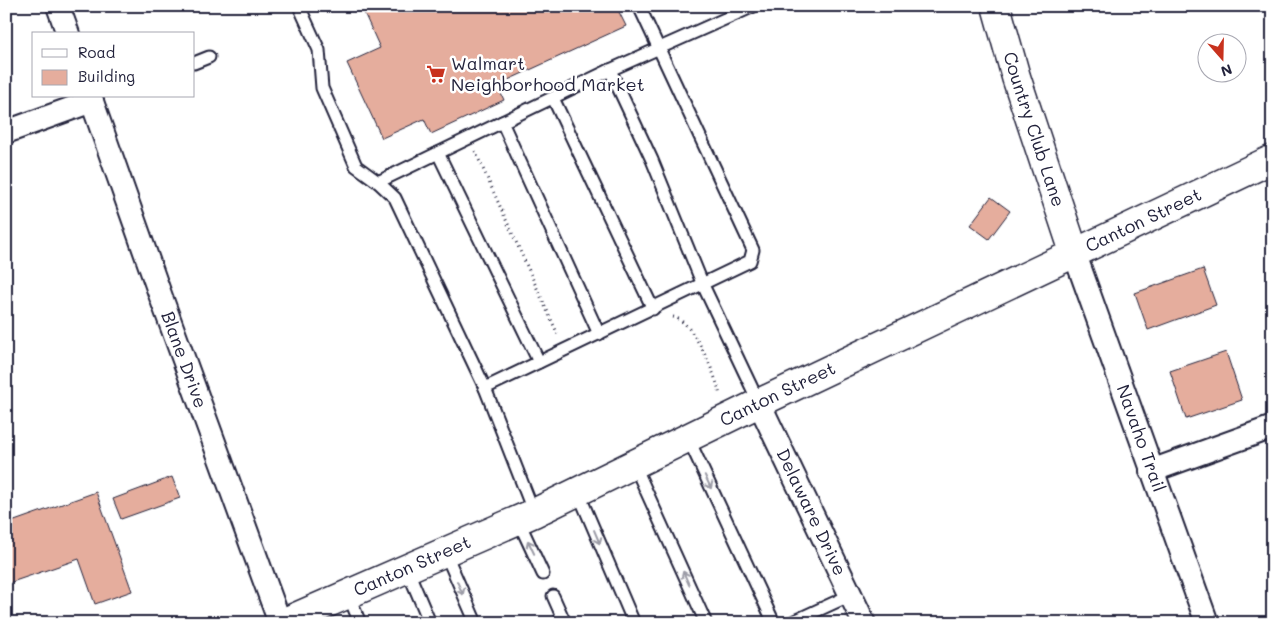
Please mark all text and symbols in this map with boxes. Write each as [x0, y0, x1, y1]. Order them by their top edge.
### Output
legend [32, 32, 195, 98]
north arrow [1196, 32, 1246, 82]
text: Road [78, 42, 115, 62]
street label: Country Club Lane [998, 49, 1071, 210]
place label: Walmart Neighborhood Market [451, 51, 645, 96]
text: N [1218, 60, 1235, 81]
supermarket icon: Walmart Neighborhood Market [425, 63, 447, 85]
text: Building [78, 66, 135, 86]
street label: Canton Street [1081, 182, 1205, 257]
street label: Blane Drive [156, 308, 214, 411]
street label: Canton Street [715, 355, 839, 431]
street label: Navaho Trail [1112, 381, 1172, 495]
street label: Delaware Drive [771, 444, 853, 579]
one-way arrow [704, 474, 714, 489]
street label: Canton Street [349, 529, 474, 601]
one-way arrow [593, 529, 603, 544]
one-way arrow [525, 540, 535, 555]
one-way arrow [680, 571, 690, 586]
one-way arrow [456, 580, 466, 595]

